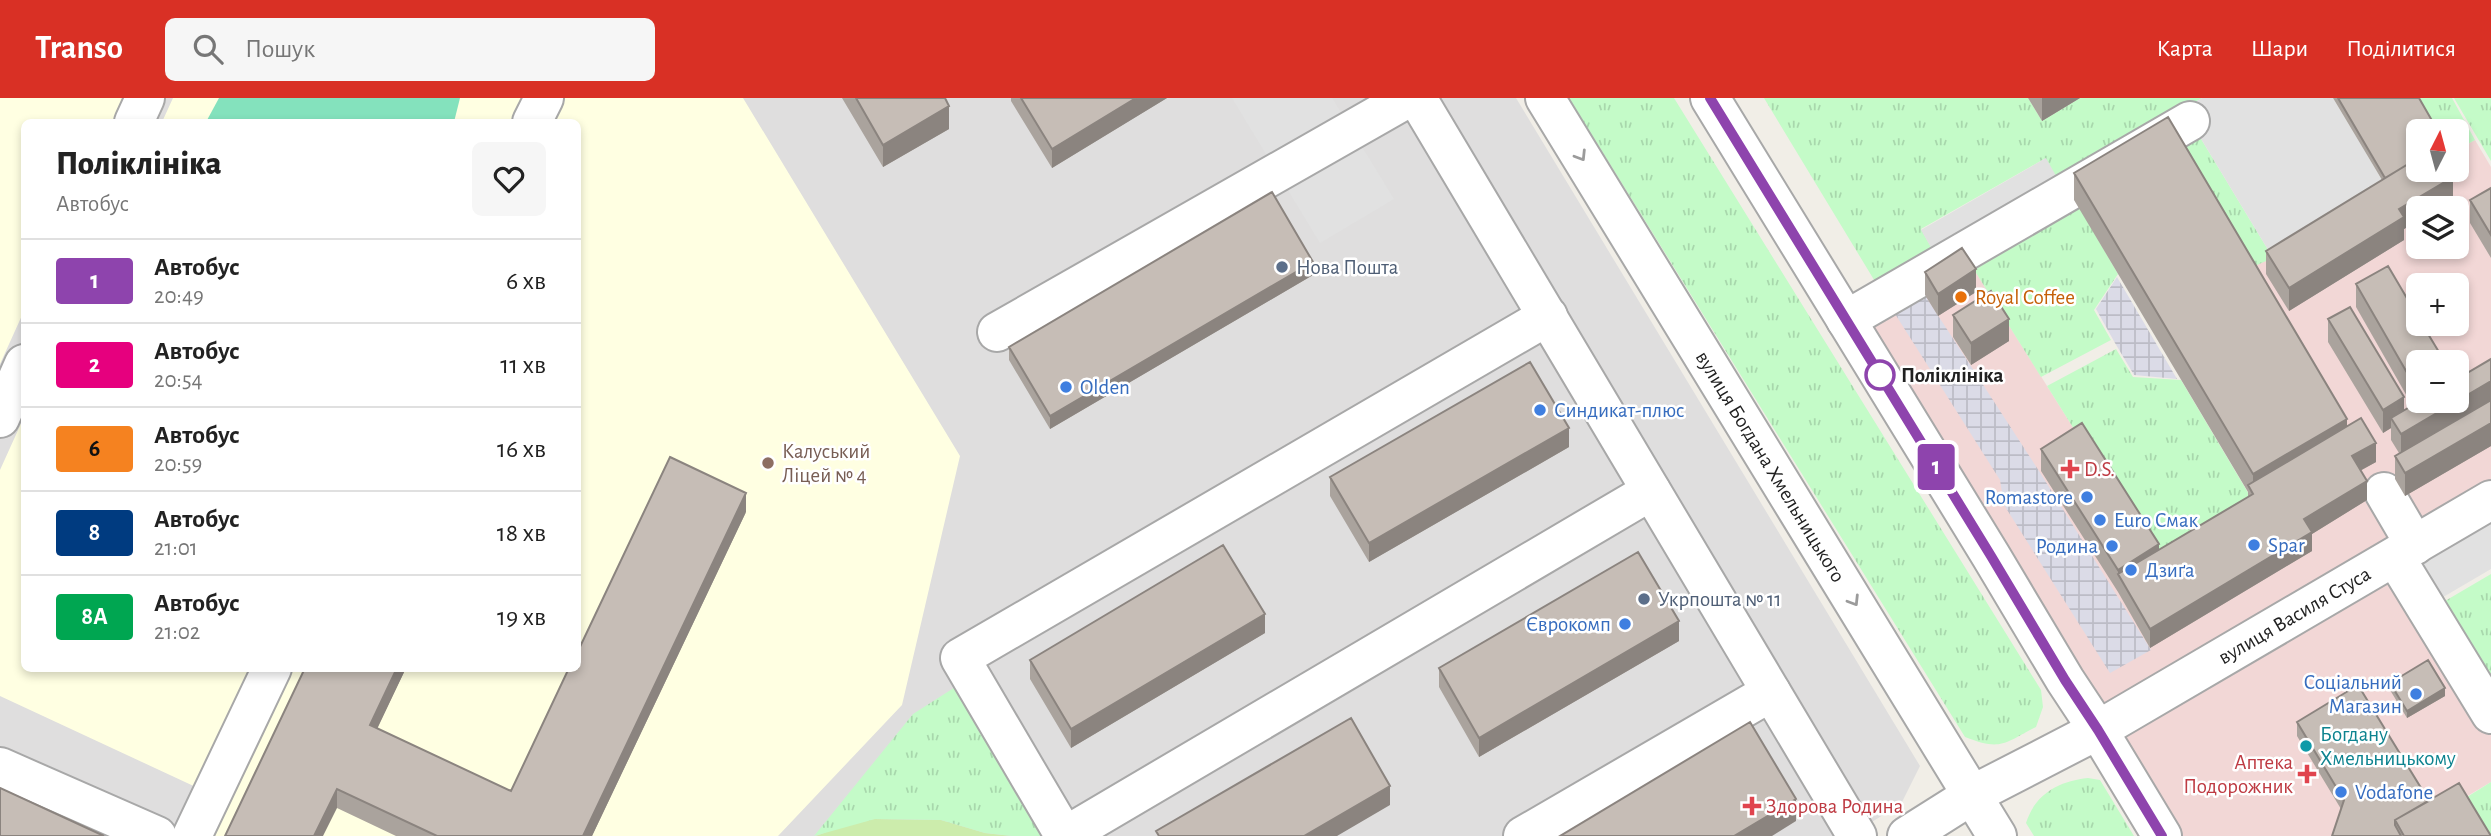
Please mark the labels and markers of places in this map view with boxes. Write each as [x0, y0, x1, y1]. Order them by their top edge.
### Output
place label: Нова Пошта [1296, 257, 1399, 278]
marker: Нова Пошта [1274, 259, 1290, 275]
place label: Royal Coffee [1975, 287, 2075, 308]
marker: Royal Coffee [1953, 289, 1969, 305]
marker: Поліклініка [1865, 360, 1895, 390]
place label: Поліклініка [1901, 365, 2003, 386]
place label: Olden [1080, 377, 1130, 398]
marker: Olden [1058, 379, 1074, 395]
place label: Синдикат-плюс [1554, 400, 1685, 421]
marker: Синдикат-плюс [1532, 402, 1548, 418]
place label: Калуський Ліцей № 4 [782, 441, 870, 486]
marker: Калуський Ліцей № 4 [760, 455, 776, 471]
place label: D.S. [2084, 459, 2115, 480]
marker: D.S. [2062, 461, 2078, 477]
place label: Romastore [1985, 487, 2073, 508]
marker: Romastore [2079, 489, 2095, 505]
place label: Euro Смак [2114, 510, 2198, 531]
marker: Euro Смак [2092, 512, 2108, 528]
place label: Spar [2268, 535, 2305, 556]
place label: Родина [2036, 536, 2098, 557]
marker: Spar [2246, 537, 2262, 553]
marker: Родина [2104, 538, 2120, 554]
place label: Дзиґа [2145, 560, 2195, 581]
marker: Дзиґа [2123, 562, 2139, 578]
place label: Укрпошта № 11 [1658, 589, 1781, 610]
marker: Укрпошта № 11 [1636, 591, 1652, 607]
place label: Єврокомп [1526, 614, 1611, 635]
marker: Єврокомп [1617, 616, 1633, 632]
place label: Соціальний Магазин [2303, 672, 2402, 717]
marker: Соціальний Магазин [2408, 686, 2424, 702]
place label: Богдану Хмельницькому [2320, 724, 2456, 769]
marker: Богдану Хмельницькому [2298, 738, 2314, 754]
place label: Аптека Подорожник [2183, 752, 2293, 797]
marker: Аптека Подорожник [2299, 766, 2315, 782]
place label: Vodafone [2355, 782, 2433, 803]
marker: Vodafone [2333, 784, 2349, 800]
place label: Здорова Родина [1766, 796, 1904, 817]
marker: Здорова Родина [1744, 798, 1760, 814]

